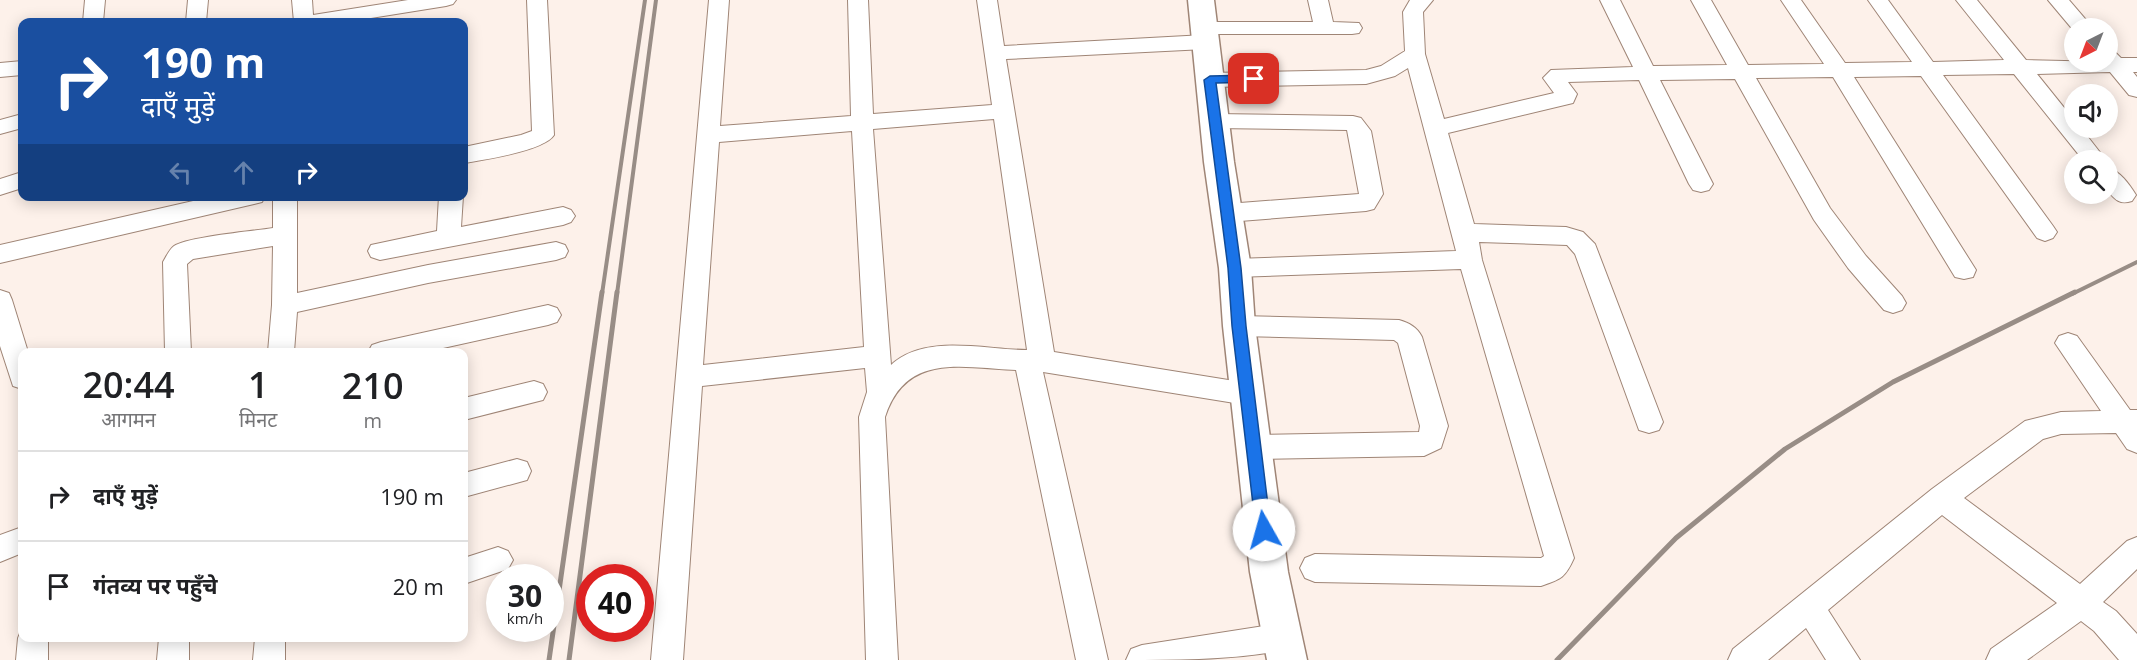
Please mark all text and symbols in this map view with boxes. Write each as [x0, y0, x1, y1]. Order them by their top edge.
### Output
north arrow [2064, 18, 2118, 72]
map controls [2064, 18, 2118, 204]
text: 190 m [141, 33, 265, 90]
icon: right [42, 42, 120, 120]
pin [1228, 53, 1279, 104]
icon: arrive [1237, 62, 1270, 95]
button: sound [2064, 84, 2118, 138]
text: दाएँ मुड़ें [141, 87, 215, 124]
button: search [2064, 150, 2118, 204]
icon: left [164, 156, 197, 189]
icon: ahead [227, 156, 260, 189]
icon: right [290, 156, 323, 189]
text: 20:44 [82, 360, 175, 409]
text: 1 [248, 360, 269, 409]
text: 210 [342, 361, 404, 410]
text: आगमन [101, 406, 156, 433]
text: मिनट [239, 406, 277, 433]
text: m [363, 407, 382, 434]
icon: right [42, 480, 75, 513]
text: दाएँ मुड़ें [93, 480, 158, 510]
text: 190 m [380, 481, 444, 511]
position arrow [1232, 498, 1296, 562]
speed limit sign: 40 [576, 564, 654, 642]
icon: arrive [42, 570, 75, 603]
text: गंतव्य पर पहुँचे [93, 570, 218, 600]
text: 20 m [393, 571, 444, 601]
text: 30 [508, 575, 542, 616]
text: km/h [507, 608, 543, 628]

